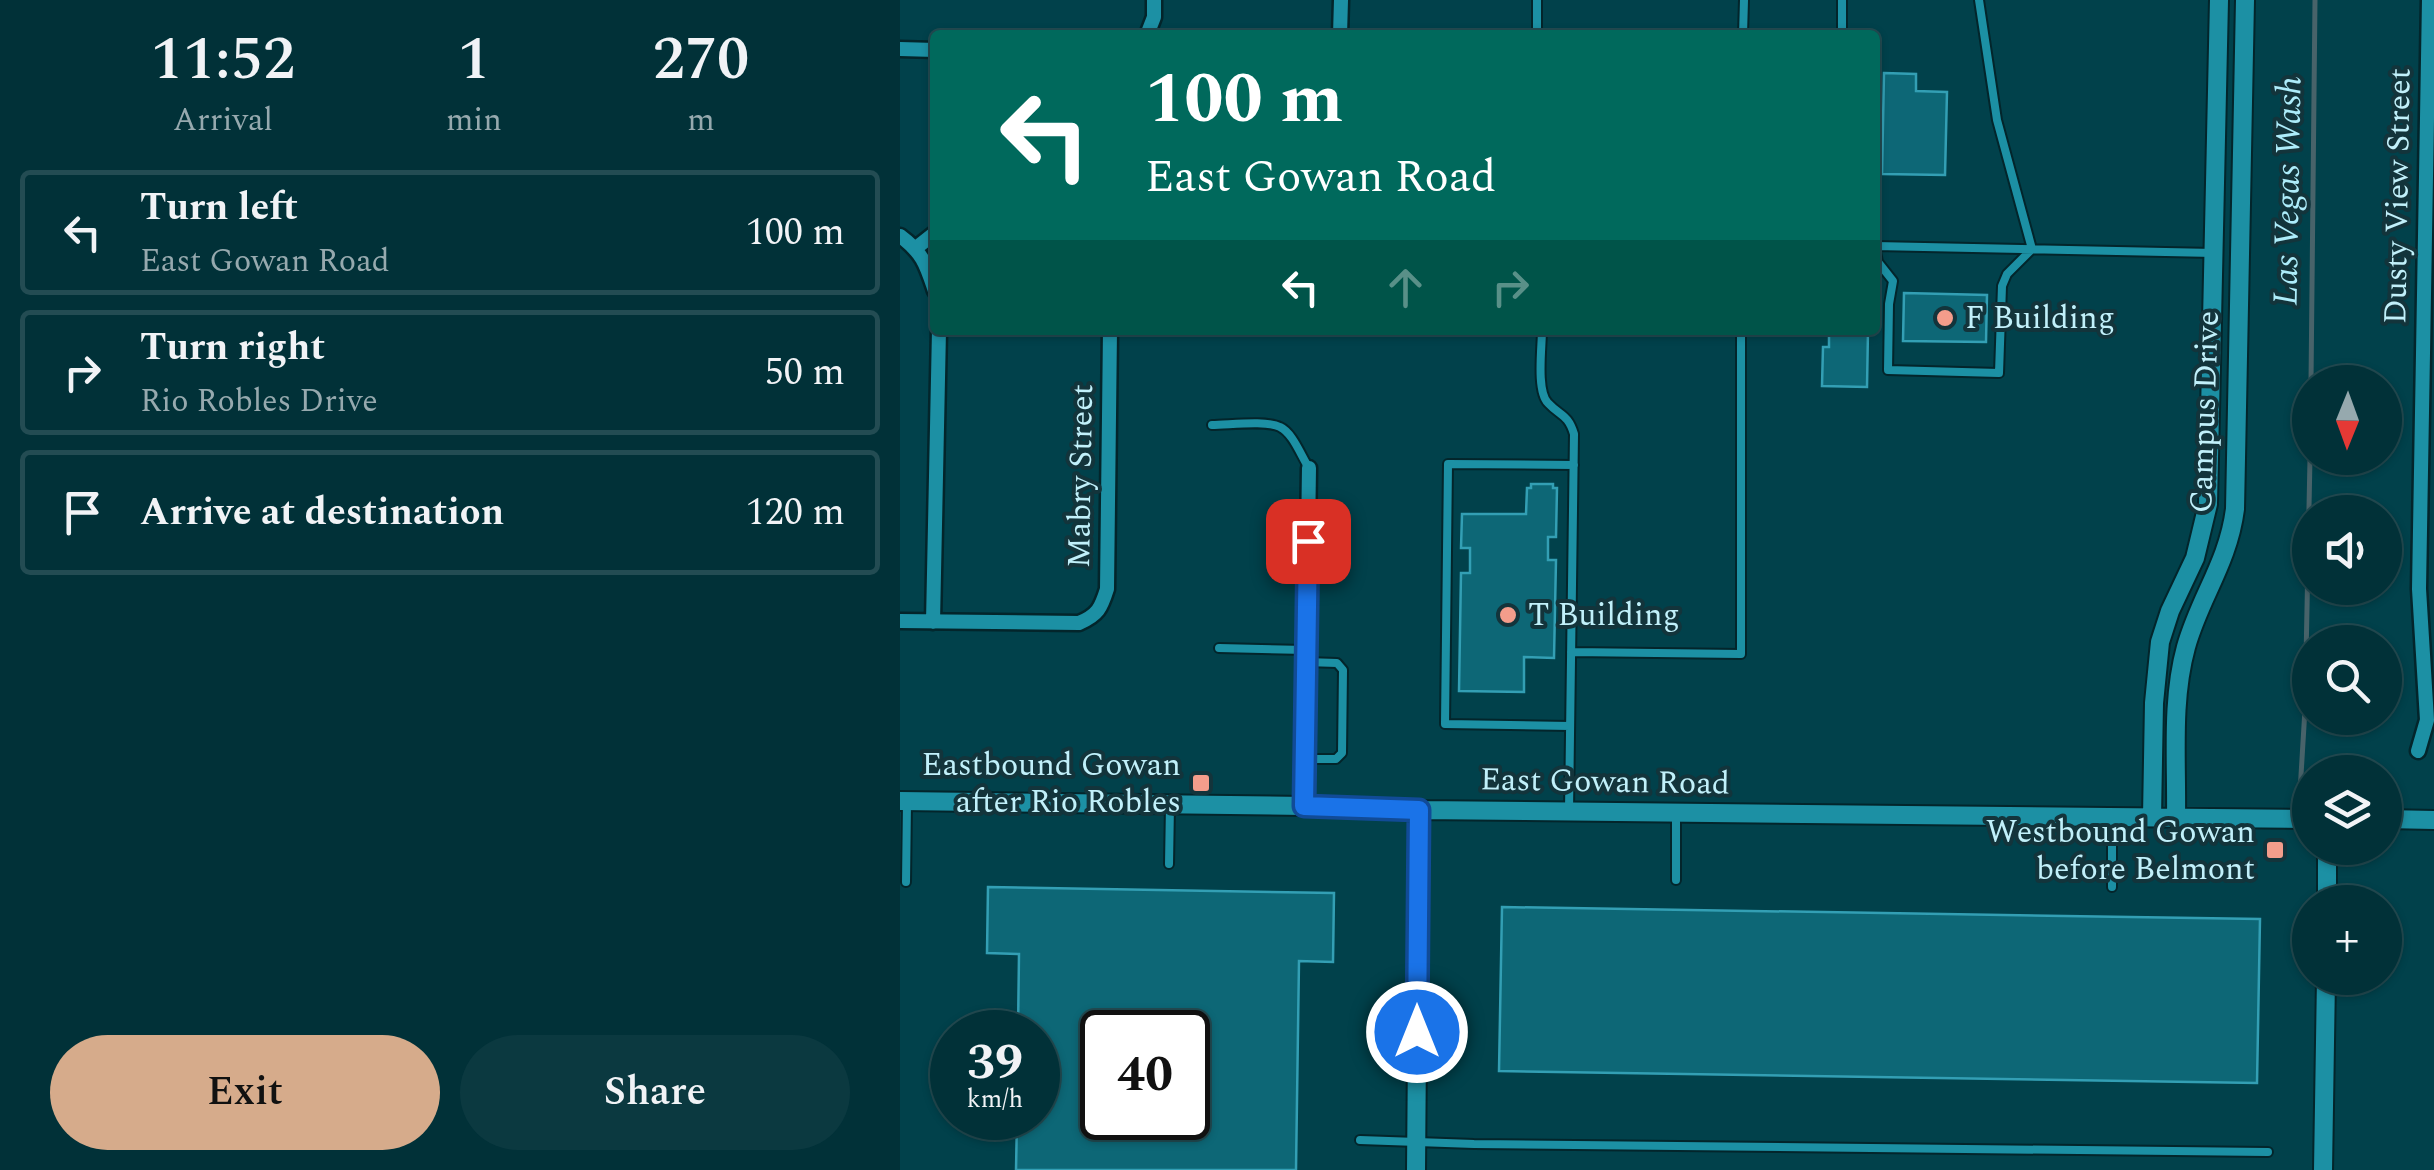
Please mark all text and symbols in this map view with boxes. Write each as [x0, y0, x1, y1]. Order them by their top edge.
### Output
text: 11:52 [151, 14, 295, 106]
text: 1 [458, 14, 490, 106]
text: 270 [653, 14, 749, 106]
text: 100 m [1145, 47, 1343, 153]
street label: Dusty View Street [2371, 67, 2425, 325]
icon: left [980, 70, 1110, 200]
water label: Las Vegas Wash [2260, 76, 2316, 306]
text: Arrival [173, 96, 273, 145]
text: min [446, 96, 502, 145]
text: m [687, 96, 715, 145]
text: East Gowan Road [1145, 143, 1496, 212]
text: Turn left [140, 179, 298, 237]
text: 100 m [746, 204, 845, 262]
icon: left [55, 205, 110, 260]
text: East Gowan Road [140, 237, 390, 286]
icon: left [1273, 260, 1328, 315]
icon: ahead [1378, 260, 1433, 315]
icon: right [1483, 260, 1538, 315]
place label: F Building [1965, 294, 2115, 343]
marker: F Building [1934, 307, 1956, 329]
street label: Campus Drive [2177, 310, 2233, 514]
text: Turn right [140, 319, 325, 377]
text: 50 m [765, 344, 845, 402]
icon: right [55, 345, 110, 400]
north arrow [2292, 365, 2402, 475]
map controls [2292, 365, 2402, 995]
text: Rio Robles Drive [140, 377, 378, 426]
street label: Mabry Street [1055, 384, 1107, 568]
text: Arrive at destination [140, 484, 504, 542]
text: 120 m [746, 484, 845, 542]
icon: arrive [55, 485, 110, 540]
button: sound [2292, 495, 2402, 605]
pin [1266, 499, 1351, 584]
icon: arrive [1281, 514, 1336, 569]
place label: T Building [1528, 591, 1680, 640]
marker: T Building [1497, 604, 1519, 626]
button: search [2292, 625, 2402, 735]
place label: Eastbound Gowan after Rio Robles [922, 741, 1181, 827]
street label: East Gowan Road [1480, 755, 1730, 809]
button: layers [2292, 755, 2402, 865]
marker: Eastbound Gowan after Rio Robles [1190, 772, 1212, 794]
place label: Westbound Gowan before Belmont [1986, 808, 2255, 894]
marker: Westbound Gowan before Belmont [2264, 839, 2286, 861]
button: + [2292, 885, 2402, 995]
position arrow [1365, 980, 1469, 1084]
speed limit sign: 40 [1080, 1010, 1210, 1140]
text: 39 [967, 1025, 1023, 1101]
button: Exit [50, 1035, 440, 1150]
button: Share [460, 1035, 850, 1150]
text: km/h [967, 1081, 1023, 1119]

